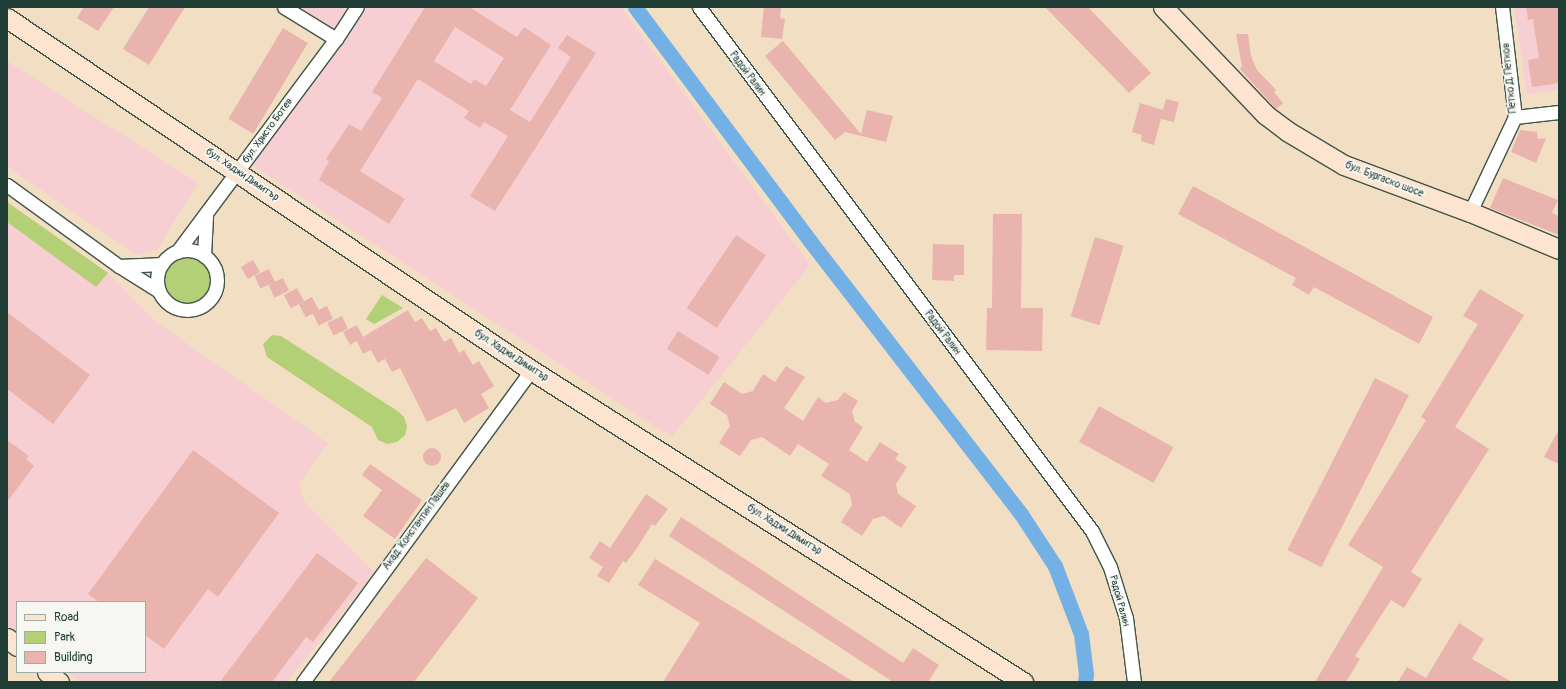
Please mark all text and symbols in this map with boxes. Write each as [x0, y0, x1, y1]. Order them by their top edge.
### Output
street label: Петко Д. Петков [1500, 42, 1520, 114]
street label: Радой Ралин [726, 50, 768, 98]
street label: бул. Христо Ботев [240, 96, 296, 166]
street label: бул. Хаджи Димитър [203, 146, 281, 204]
street label: бул. Бургаско шосе [1343, 160, 1425, 200]
street label: Радой Ралин [921, 309, 963, 357]
street label: бул. Хаджи Димитър [472, 328, 550, 384]
street label: Акад. Константин Пашев [381, 479, 453, 573]
street label: бул. Хаджи Димитър [744, 502, 824, 558]
street label: Радой Ралин [1106, 574, 1132, 628]
legend [16, 601, 146, 673]
text: Road [54, 610, 79, 625]
text: Park [54, 630, 75, 645]
text: Building [54, 650, 93, 665]

